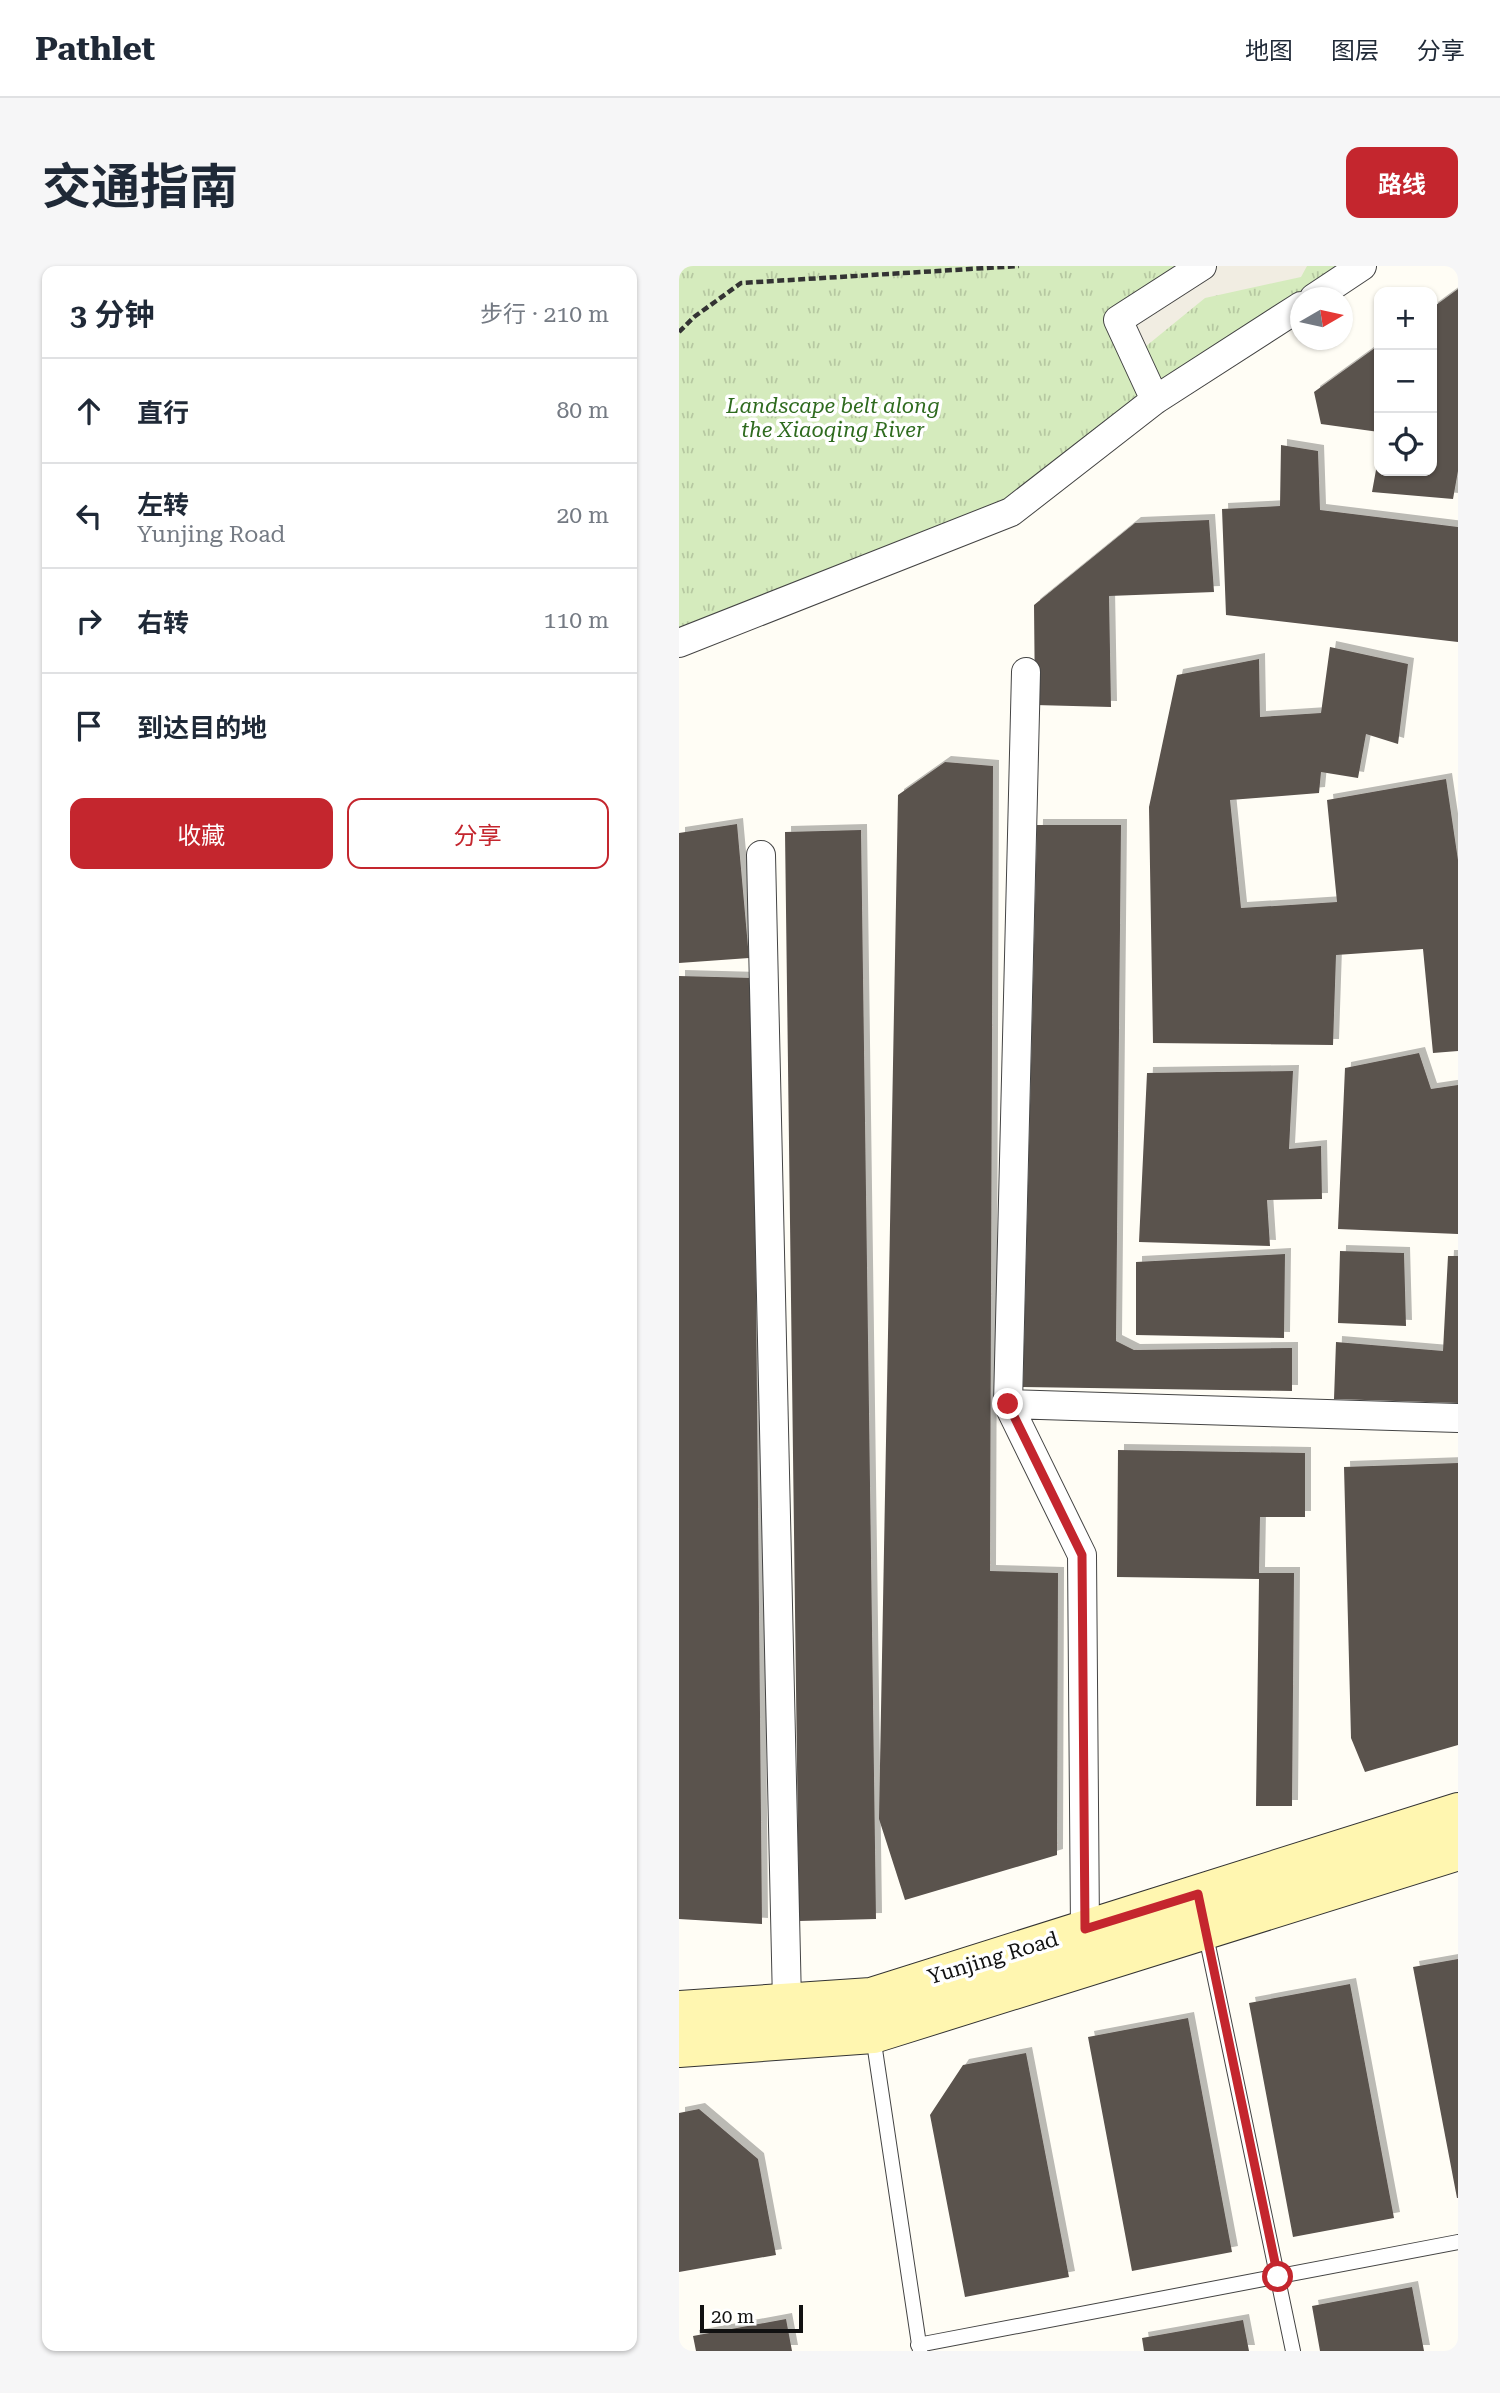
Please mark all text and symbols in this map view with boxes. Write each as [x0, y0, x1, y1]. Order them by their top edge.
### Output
text: Pathlet [35, 29, 155, 68]
text: 地图 [1245, 37, 1293, 65]
text: 图层 [1331, 37, 1379, 65]
text: 分享 [1417, 37, 1465, 65]
button: 路线 [1346, 147, 1458, 218]
text: 交通指南 [42, 159, 238, 216]
north arrow [1290, 287, 1353, 350]
map controls [1374, 287, 1437, 476]
button: + [1374, 287, 1437, 350]
text: 3 分钟 [70, 297, 154, 332]
text: 步行 · 210 m [480, 301, 609, 328]
button: − [1374, 350, 1437, 413]
icon: ahead [70, 392, 108, 430]
park label: Landscape belt along the Xiaoqing River [725, 394, 940, 442]
text: 80 m [556, 397, 609, 424]
text: 直行 [137, 398, 189, 428]
button: locate [1374, 413, 1437, 476]
text: 左转 [137, 490, 189, 520]
icon: left [70, 497, 108, 535]
text: 20 m [556, 502, 609, 529]
text: Yunjing Road [137, 521, 285, 548]
icon: right [70, 602, 108, 640]
text: 110 m [544, 607, 609, 634]
text: 右转 [137, 608, 189, 638]
icon: arrive [70, 707, 108, 745]
text: 到达目的地 [137, 713, 267, 743]
button: 收藏 [70, 798, 333, 869]
button: 分享 [347, 798, 609, 869]
route end [992, 1388, 1023, 1419]
street label: Yunjing Road [925, 1927, 1062, 1989]
route start [1262, 2261, 1293, 2292]
scale bar [700, 2302, 803, 2334]
text: 20 m [711, 2305, 754, 2328]

